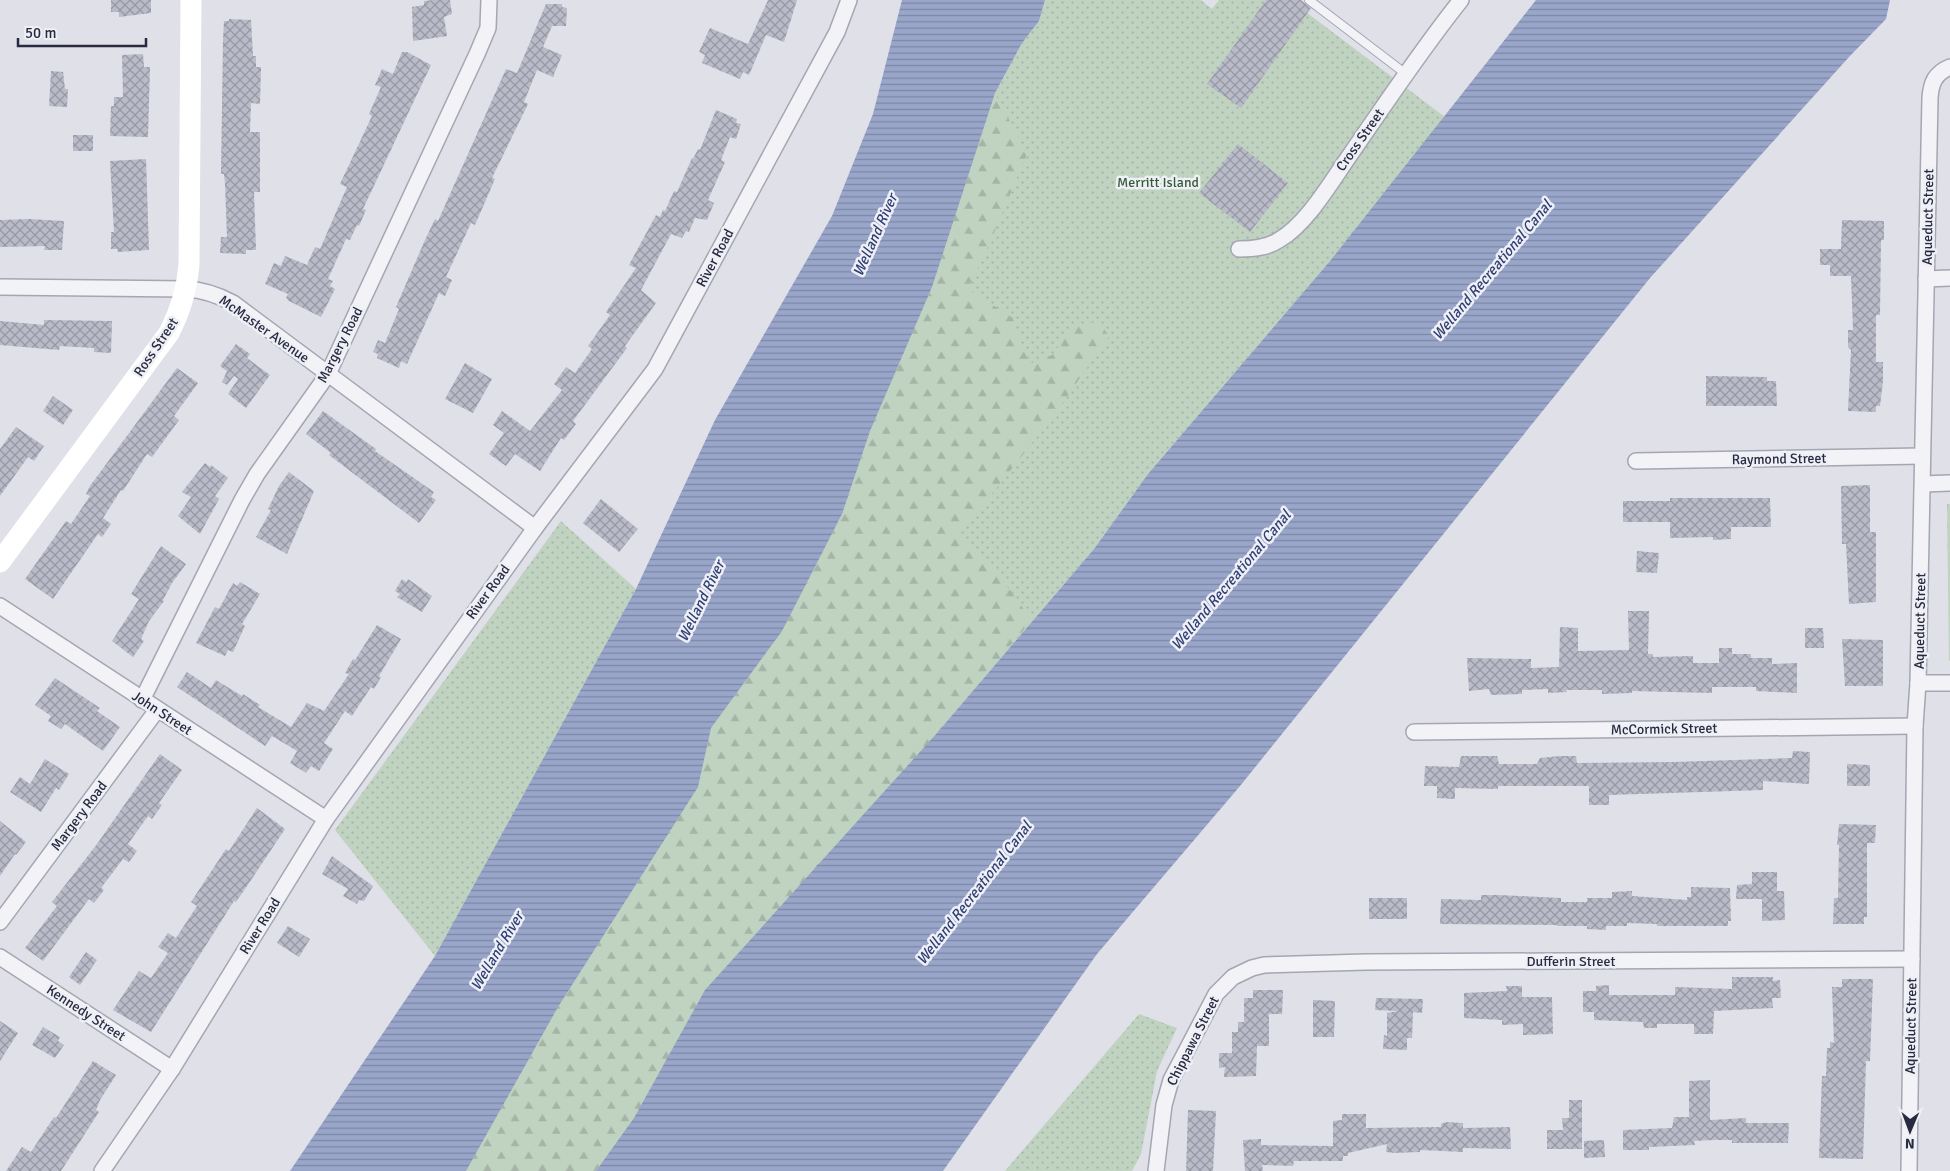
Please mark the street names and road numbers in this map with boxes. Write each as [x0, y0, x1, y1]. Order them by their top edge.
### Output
street label: Cross Street [1332, 105, 1388, 175]
street label: Aqueduct Street [1919, 168, 1937, 265]
street label: River Road [693, 226, 737, 290]
street label: McMaster Avenue [216, 292, 312, 366]
street label: Margery Road [314, 304, 366, 386]
street label: Ross Street [130, 314, 182, 380]
street label: Raymond Street [1731, 450, 1827, 468]
street label: River Road [462, 561, 514, 623]
street label: Aqueduct Street [1911, 572, 1929, 669]
street label: John Street [129, 687, 195, 739]
street label: McCormick Street [1610, 720, 1718, 738]
street label: Margery Road [47, 778, 111, 854]
street label: River Road [236, 895, 284, 957]
street label: Dufferin Street [1527, 953, 1616, 970]
street label: Aqueduct Street [1902, 977, 1920, 1074]
street label: Kennedy Street [43, 981, 129, 1045]
street label: Chippawa Street [1163, 993, 1223, 1089]

